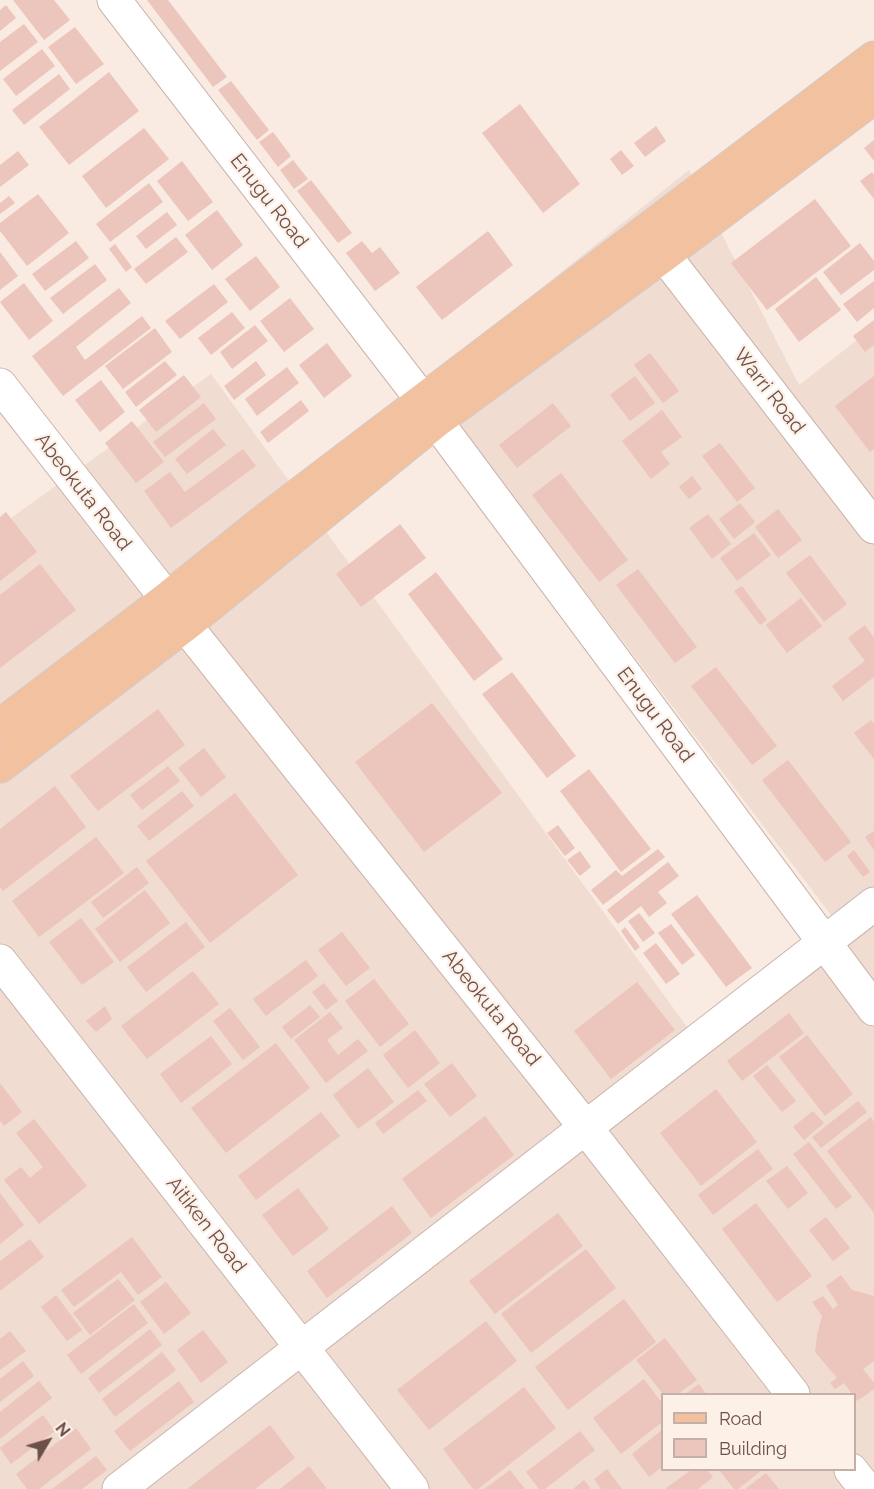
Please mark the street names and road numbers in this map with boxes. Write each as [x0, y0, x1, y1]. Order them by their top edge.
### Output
street label: Enugu Road [225, 149, 313, 253]
street label: Warri Road [728, 343, 810, 439]
street label: Abeokuta Road [30, 428, 136, 556]
street label: Enugu Road [611, 663, 699, 767]
street label: Abeokuta Road [437, 945, 545, 1071]
street label: Aitiken Road [161, 1172, 251, 1278]

